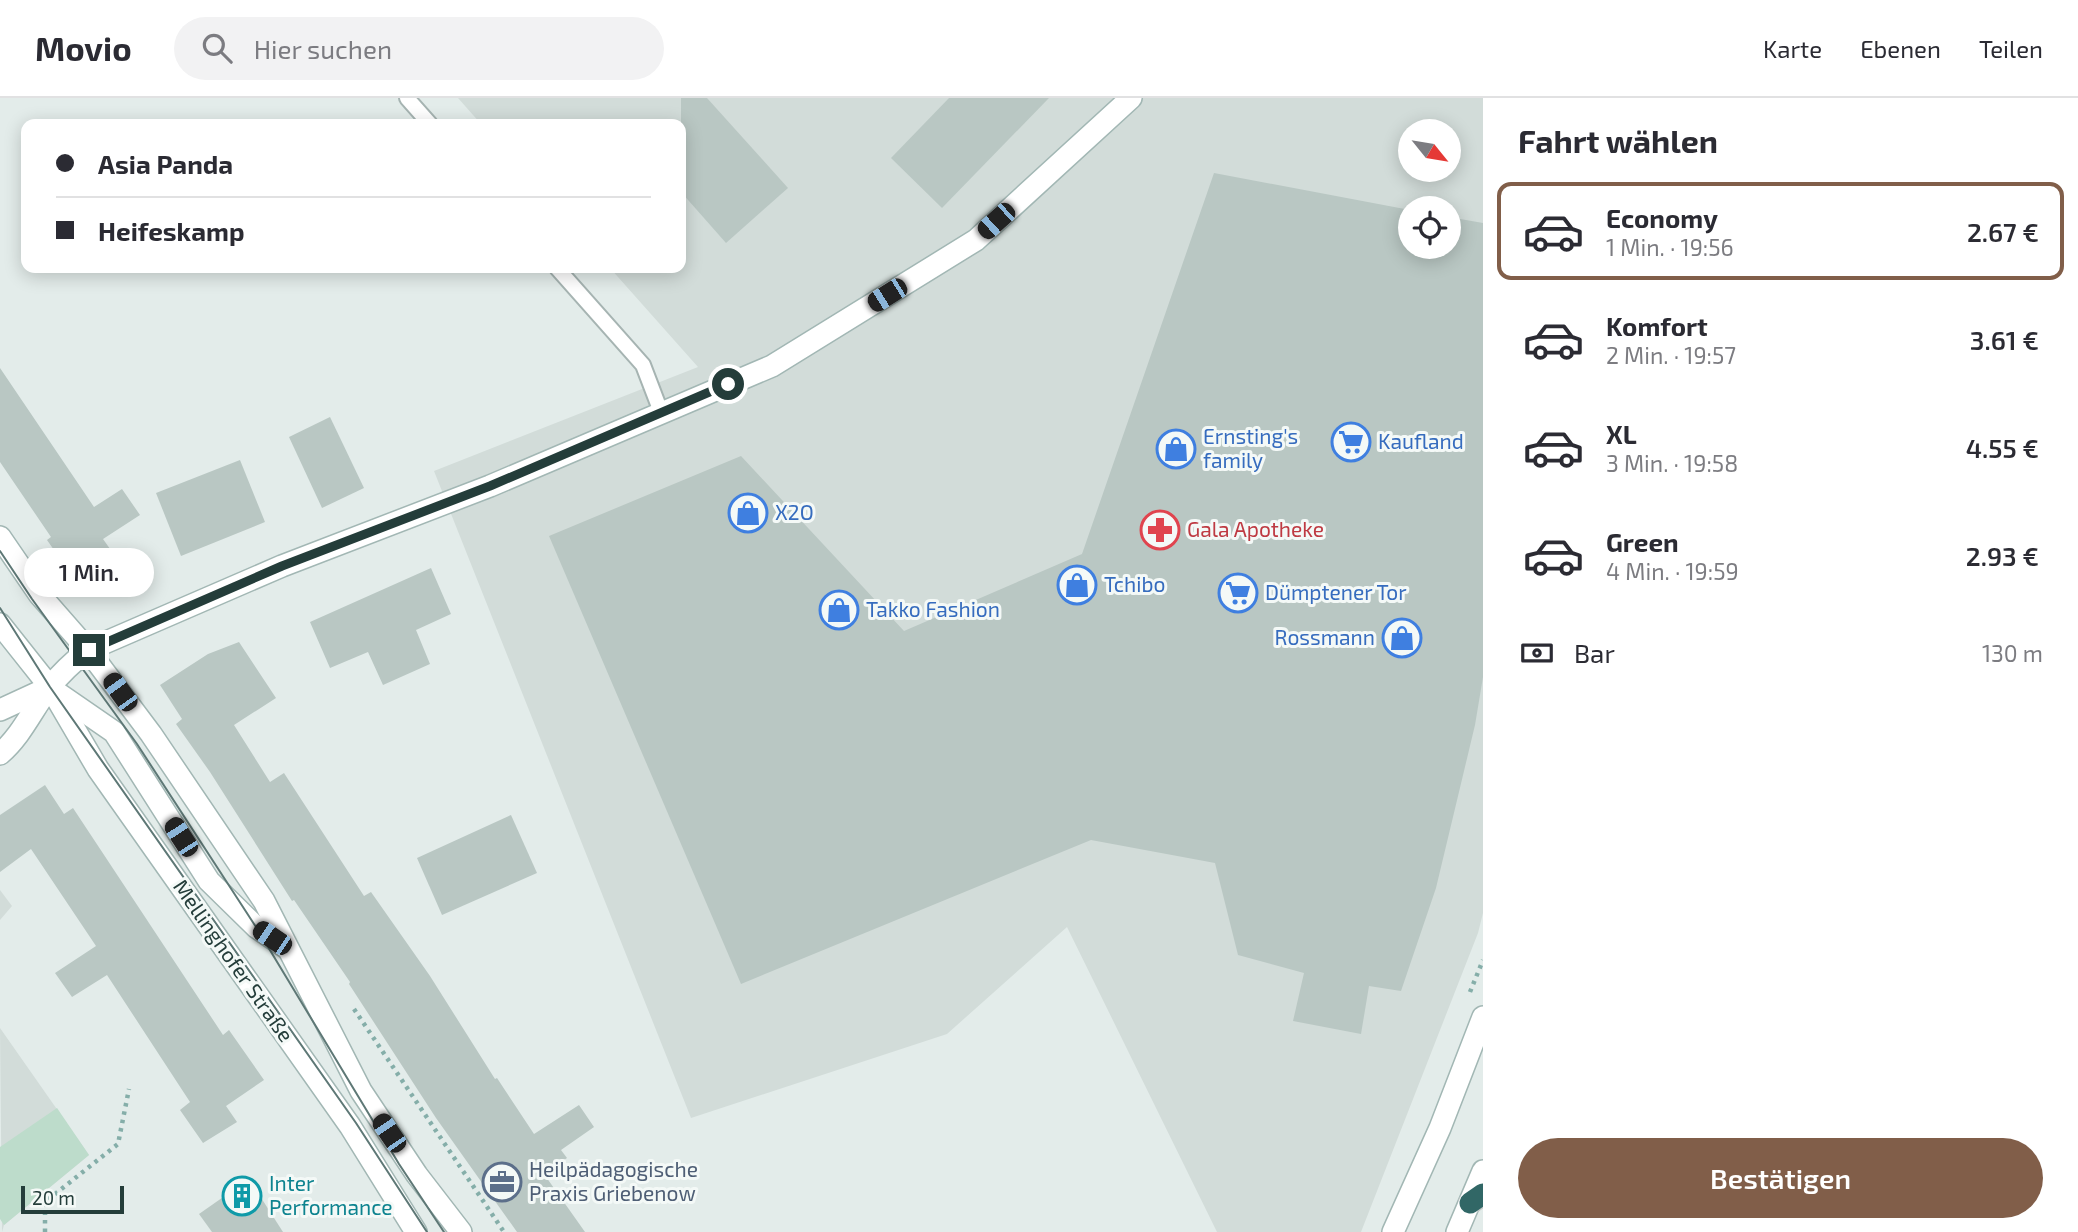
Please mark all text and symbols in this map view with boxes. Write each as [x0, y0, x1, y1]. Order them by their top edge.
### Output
search box [174, 17, 664, 80]
text: Movio [35, 28, 132, 68]
icon: search [198, 29, 236, 67]
text: Hier suchen [254, 33, 392, 64]
text: Karte [1763, 34, 1822, 63]
text: Ebenen [1860, 34, 1941, 63]
text: Teilen [1979, 34, 2043, 63]
north arrow [1398, 119, 1461, 182]
map controls [1398, 119, 1461, 259]
text: Fahrt wählen [1518, 121, 1718, 159]
text: Asia Panda [98, 148, 233, 179]
button: locate [1398, 196, 1461, 259]
car [974, 199, 1019, 243]
icon: car [1522, 200, 1585, 263]
text: Economy [1606, 202, 1718, 233]
text: Heifeskamp [98, 215, 244, 246]
text: 2.67 € [1967, 216, 2039, 247]
text: 1 Min. · 19:56 [1606, 233, 1734, 261]
car [864, 275, 911, 315]
icon: car [1522, 308, 1585, 371]
text: Komfort [1606, 310, 1708, 341]
text: 3.61 € [1970, 324, 2039, 355]
text: 2 Min. · 19:57 [1606, 341, 1736, 369]
route start [712, 368, 744, 400]
icon: car [1522, 416, 1585, 479]
text: XL [1606, 418, 1637, 449]
supermarket icon: Kaufland [1330, 421, 1372, 463]
place label: Ernsting's family [1203, 423, 1298, 472]
shop icon: Ernsting's family [1155, 428, 1197, 470]
place label: Kaufland [1378, 428, 1464, 453]
text: 4.55 € [1966, 432, 2039, 463]
text: 3 Min. · 19:58 [1606, 449, 1738, 477]
shop icon: X2O [727, 492, 769, 534]
place label: X2O [775, 499, 814, 524]
pharmacy icon: Gala Apotheke [1139, 509, 1181, 551]
place label: Gala Apotheke [1187, 516, 1324, 541]
icon: car [1522, 524, 1585, 587]
text: Green [1606, 526, 1679, 557]
text: 2.93 € [1966, 540, 2039, 571]
callout: 1 Min. [24, 548, 154, 598]
text: 4 Min. · 19:59 [1606, 557, 1739, 585]
text: 1 Min. [59, 558, 119, 586]
shop icon: Tchibo [1056, 564, 1098, 606]
place label: Tchibo [1104, 571, 1165, 596]
supermarket icon: Dümptener Tor [1217, 572, 1259, 614]
place label: Dümptener Tor [1265, 579, 1407, 604]
shop icon: Takko Fashion [818, 589, 860, 631]
place label: Takko Fashion [866, 596, 1000, 621]
shop icon: Rossmann [1381, 617, 1423, 659]
place label: Rossmann [1275, 624, 1375, 649]
route end [73, 634, 105, 666]
icon: cash [1518, 634, 1556, 672]
text: Bar [1574, 637, 1615, 668]
text: 130 m [1982, 639, 2043, 667]
car [100, 669, 141, 715]
car [161, 814, 202, 860]
street label: Mellinghofer Straße [169, 874, 300, 1046]
car [249, 918, 296, 958]
car [369, 1110, 410, 1156]
button: Bestätigen [1518, 1138, 2043, 1218]
place label: Heilpädagogische Praxis Griebenow [529, 1156, 698, 1205]
office icon: Heilpädagogische Praxis Griebenow [481, 1161, 523, 1203]
place label: Inter Performance [269, 1170, 393, 1219]
building icon: Inter Performance [221, 1175, 263, 1217]
scale bar [21, 1183, 124, 1215]
text: 20 m [32, 1186, 75, 1209]

